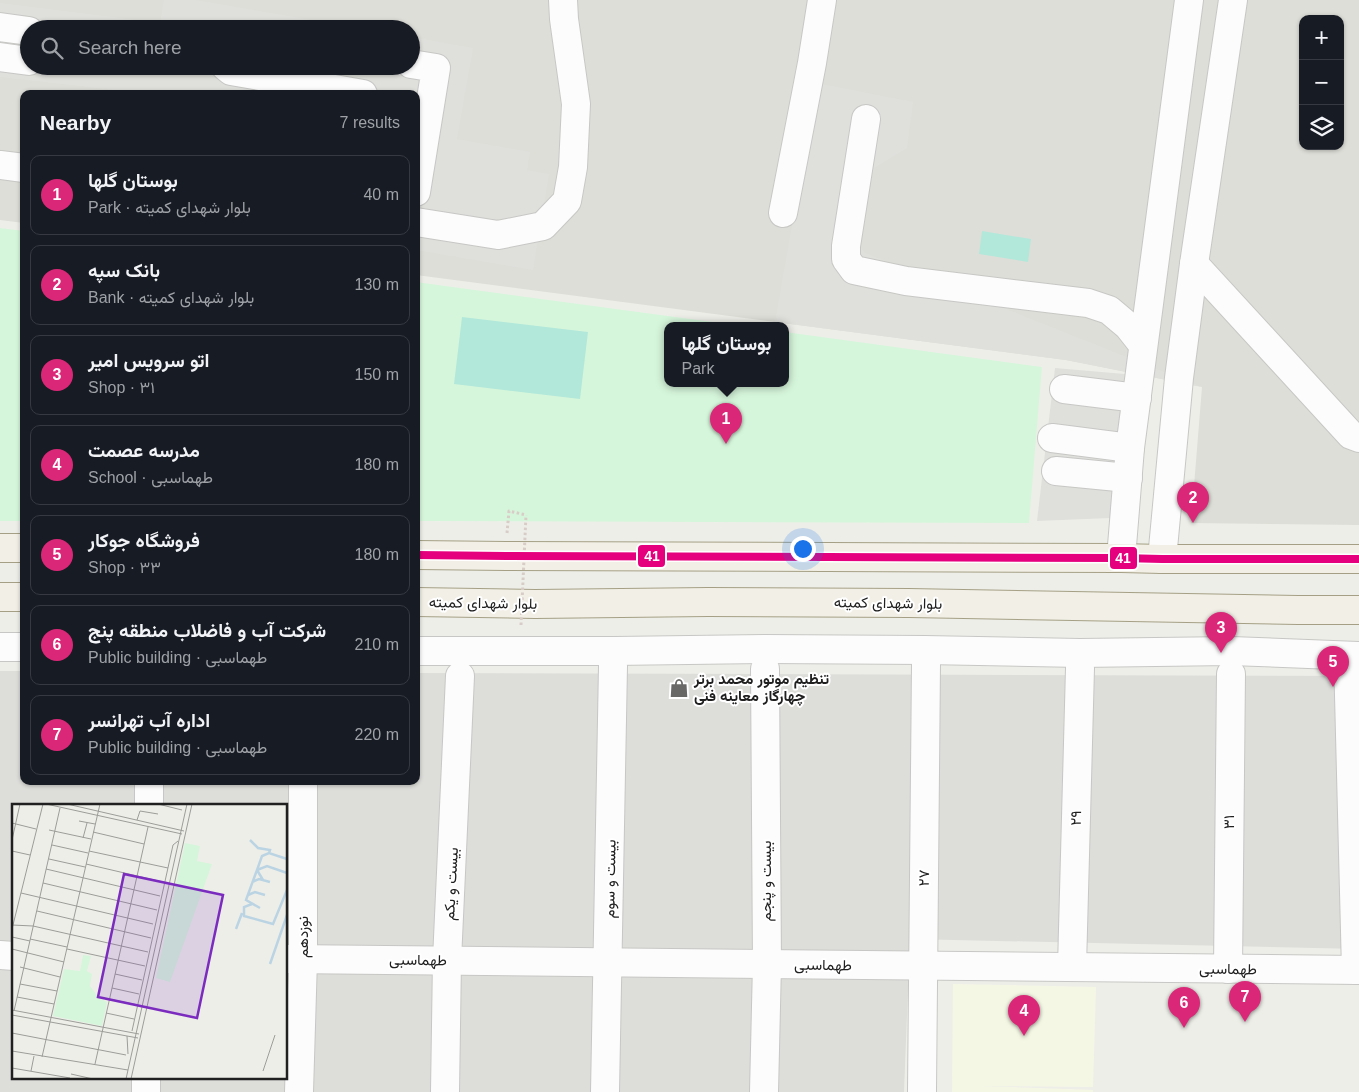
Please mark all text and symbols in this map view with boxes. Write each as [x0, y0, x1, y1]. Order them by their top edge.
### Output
map controls [1299, 15, 1344, 150]
button: + [1299, 15, 1344, 60]
search box [20, 20, 420, 75]
icon: search [38, 34, 66, 62]
text: Search here [78, 37, 182, 58]
button: − [1299, 60, 1344, 105]
button: layers [1299, 105, 1344, 150]
text: Nearby [40, 111, 111, 134]
text: 7 results [340, 114, 400, 131]
text: بوستان گلها [88, 170, 178, 191]
text: 1 [53, 186, 61, 203]
text: 40 m [363, 186, 399, 203]
text: Park · بلوار شهدای کمیته [88, 199, 251, 216]
text: بانک سپه [88, 260, 160, 281]
text: 2 [53, 276, 61, 293]
text: 130 m [355, 276, 399, 293]
text: Bank · بلوار شهدای کمیته [88, 289, 254, 306]
popup [664, 322, 789, 387]
text: بوستان گلها [682, 333, 771, 354]
text: اتو سرویس امیر [88, 350, 209, 371]
text: Park [682, 360, 714, 377]
text: 3 [53, 366, 61, 383]
text: 150 m [355, 366, 399, 383]
text: Shop · ۳۱ [88, 379, 155, 396]
pin: 1 [710, 403, 742, 444]
text: مدرسه عصمت [88, 440, 200, 461]
text: 4 [53, 456, 61, 473]
text: 180 m [355, 456, 399, 473]
text: School · طهماسبی [88, 469, 213, 486]
pin: 2 [1177, 482, 1209, 523]
text: فروشگاه جوکار [88, 530, 200, 551]
your location [790, 536, 816, 562]
line badge: 41 [637, 544, 666, 568]
text: 5 [53, 546, 61, 563]
text: 180 m [355, 546, 399, 563]
line badge: 41 [1109, 546, 1138, 570]
text: 41 [644, 548, 660, 564]
text: 41 [1115, 550, 1131, 566]
text: Shop · ۳۳ [88, 559, 161, 576]
street label: بلوار شهدای کمیته [429, 593, 537, 614]
street label: بلوار شهدای کمیته [834, 593, 942, 614]
pin: 3 [1205, 612, 1237, 653]
text: شرکت آب و فاضلاب منطقه پنج [88, 620, 326, 641]
text: 6 [53, 636, 61, 653]
text: 210 m [355, 636, 399, 653]
pin: 5 [1317, 646, 1349, 687]
text: Public building · طهماسبی [88, 649, 267, 666]
place label: تنظیم موتور محمد برتر چهارگاز معاینه فنی [693, 670, 829, 706]
shop icon: تنظیم موتور محمد برتر چهارگاز معاینه فنی [668, 677, 690, 699]
text: اداره آب تهرانسر [88, 710, 210, 731]
text: 7 [53, 726, 61, 743]
text: 220 m [355, 726, 399, 743]
text: Public building · طهماسبی [88, 739, 267, 756]
inset map [12, 804, 288, 1080]
street label: ۲۹ [1067, 810, 1084, 826]
street label: ۳۱ [1220, 815, 1237, 829]
street label: بیست و سوم [600, 839, 621, 919]
street label: بیست و پنجم [757, 841, 776, 921]
street label: بیست و یکم [440, 847, 463, 921]
street label: ۲۷ [915, 869, 932, 886]
street label: نوزدهم [294, 916, 313, 958]
street label: طهماسبی [389, 950, 447, 971]
street label: طهماسبی [794, 955, 852, 976]
street label: طهماسبی [1199, 959, 1257, 980]
pin: 7 [1229, 981, 1261, 1022]
pin: 6 [1168, 987, 1200, 1028]
pin: 4 [1008, 995, 1040, 1036]

